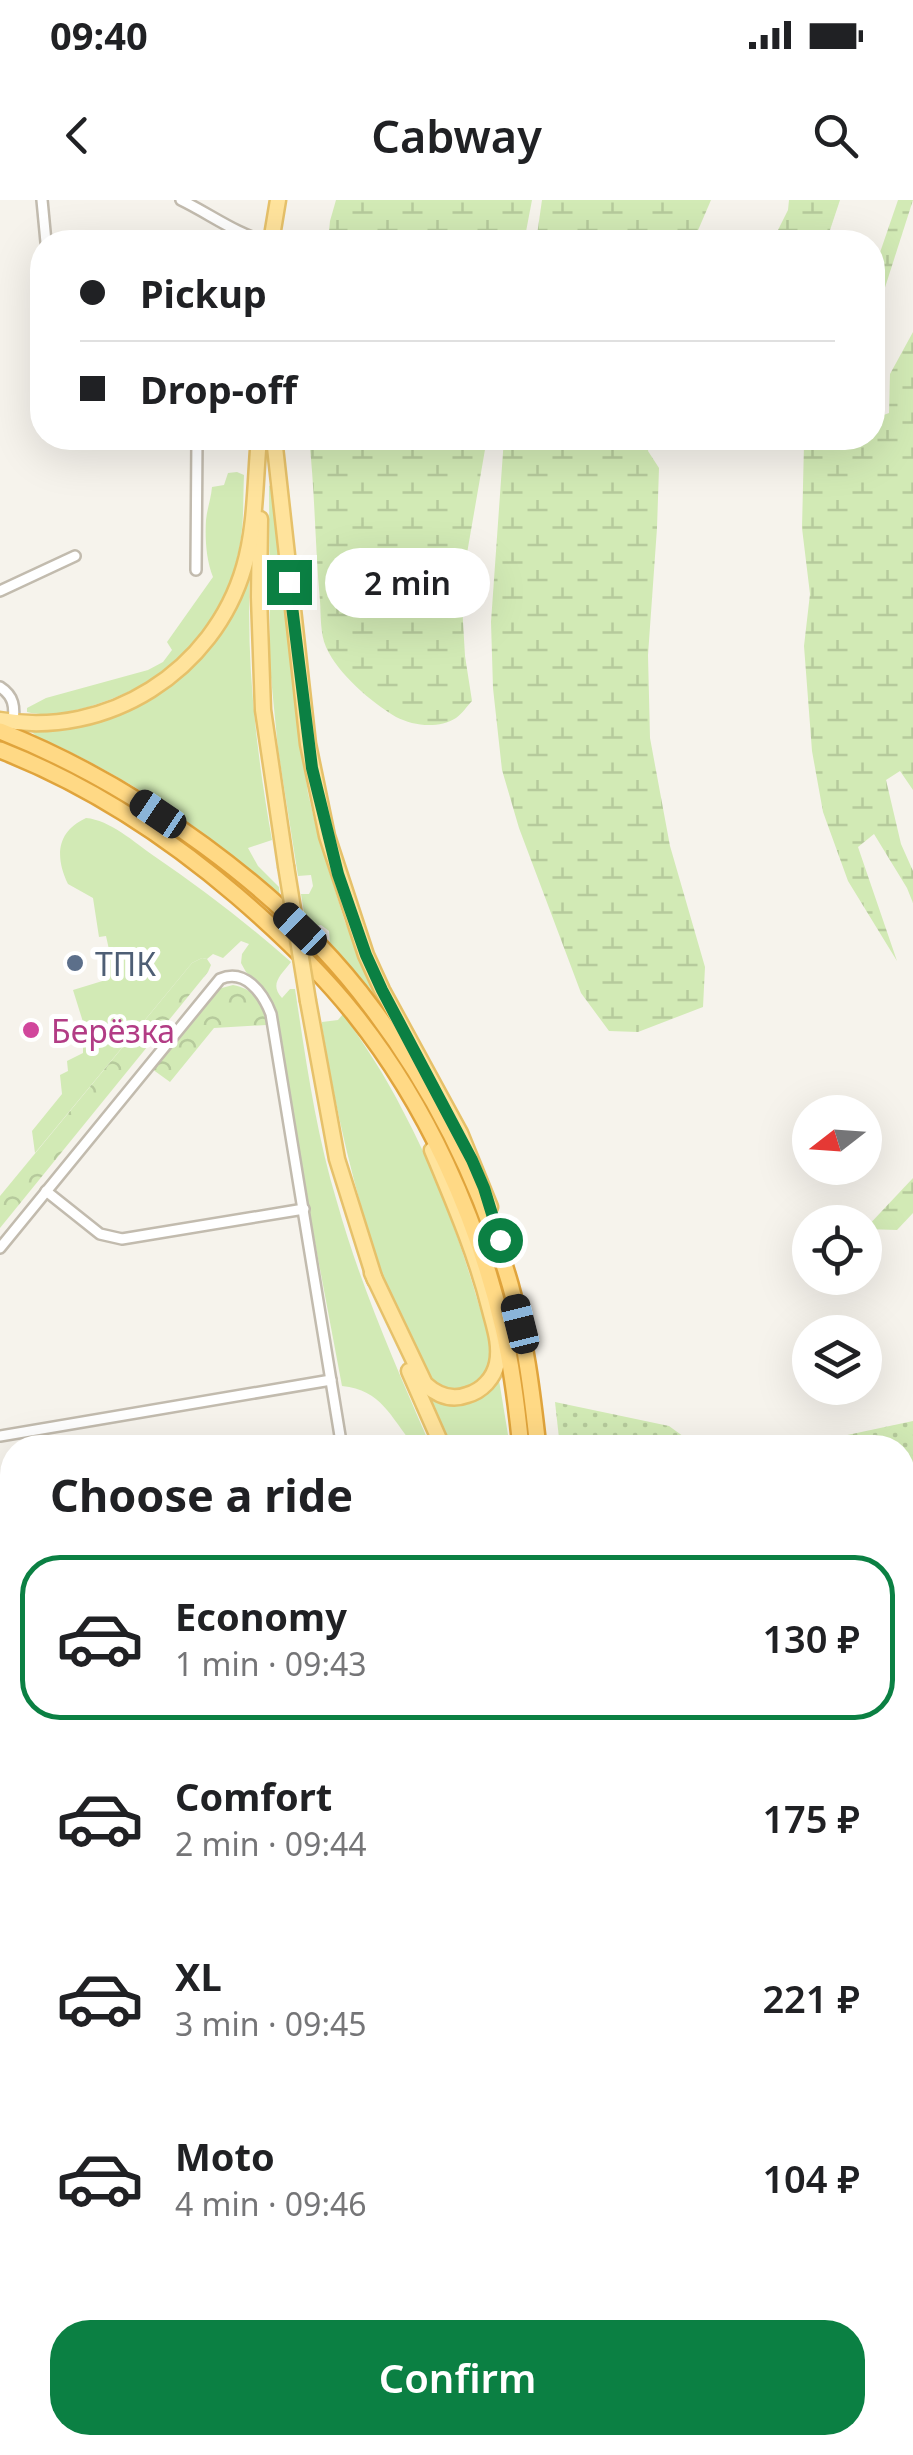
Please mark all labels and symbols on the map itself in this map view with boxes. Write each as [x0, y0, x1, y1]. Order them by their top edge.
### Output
callout: 2 min [324, 547, 489, 617]
route end [267, 560, 312, 605]
car [125, 785, 191, 843]
car [268, 897, 332, 961]
place label: ТПК [95, 942, 156, 985]
marker: ТПК [64, 952, 86, 974]
place label: Берёзка [51, 1009, 175, 1052]
marker: Берёзка [20, 1019, 42, 1041]
north arrow [792, 1095, 882, 1185]
route start [478, 1218, 523, 1263]
car [498, 1291, 542, 1357]

